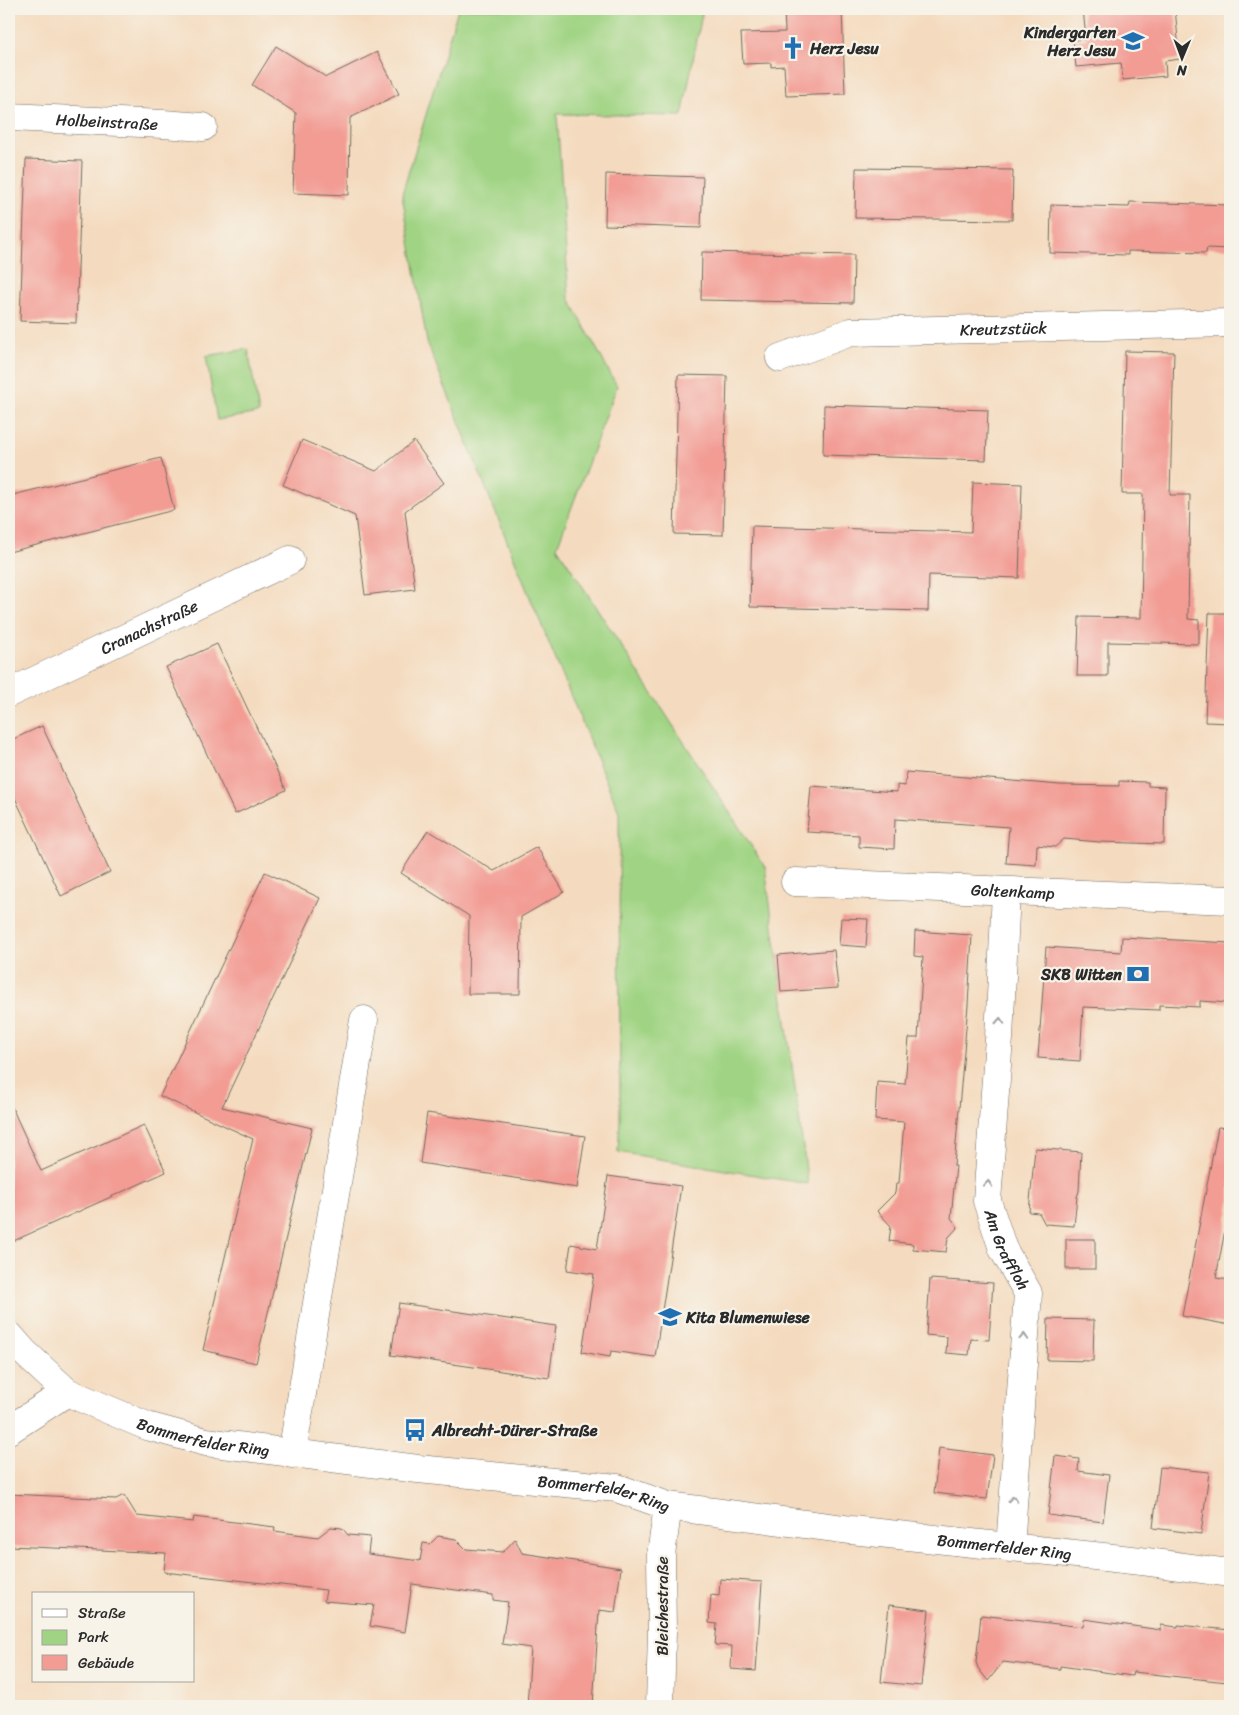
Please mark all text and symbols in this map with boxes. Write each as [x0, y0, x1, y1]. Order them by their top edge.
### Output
place label: Kindergarten Herz Jesu [1023, 18, 1116, 65]
school or university icon: Kindergarten Herz Jesu [1120, 28, 1146, 54]
north arrow [1156, 32, 1206, 82]
place label: Herz Jesu [809, 34, 879, 63]
church icon: Herz Jesu [780, 35, 806, 61]
text: N [1176, 58, 1188, 83]
street label: Holbeinstraße [55, 105, 159, 139]
street label: Kreutzstück [959, 313, 1048, 344]
street label: Cranachstraße [95, 591, 203, 663]
street label: Goltenkamp [970, 875, 1056, 908]
place label: SKB Witten [1040, 960, 1122, 989]
bank icon: SKB Witten [1125, 961, 1151, 987]
one-way arrow [994, 1017, 1005, 1025]
one-way arrow [983, 1179, 994, 1187]
street label: Am Graffloh [975, 1204, 1038, 1296]
place label: Kita Blumenwiese [685, 1303, 811, 1332]
school or university icon: Kita Blumenwiese [657, 1304, 683, 1330]
one-way arrow [1019, 1333, 1030, 1341]
street label: Bommerfelder Ring [132, 1409, 271, 1465]
place label: Albrecht-Dürer-Straße [431, 1416, 598, 1445]
bus stop icon: Albrecht-Dürer-Straße [402, 1417, 428, 1443]
street label: Bommerfelder Ring [536, 1466, 674, 1521]
one-way arrow [1008, 1495, 1019, 1503]
street label: Bommerfelder Ring [936, 1525, 1073, 1569]
street label: Bleichestraße [648, 1556, 677, 1656]
legend [32, 1592, 195, 1682]
text: Straße [78, 1600, 126, 1626]
text: Park [78, 1624, 109, 1650]
text: Gebäude [78, 1650, 134, 1676]

